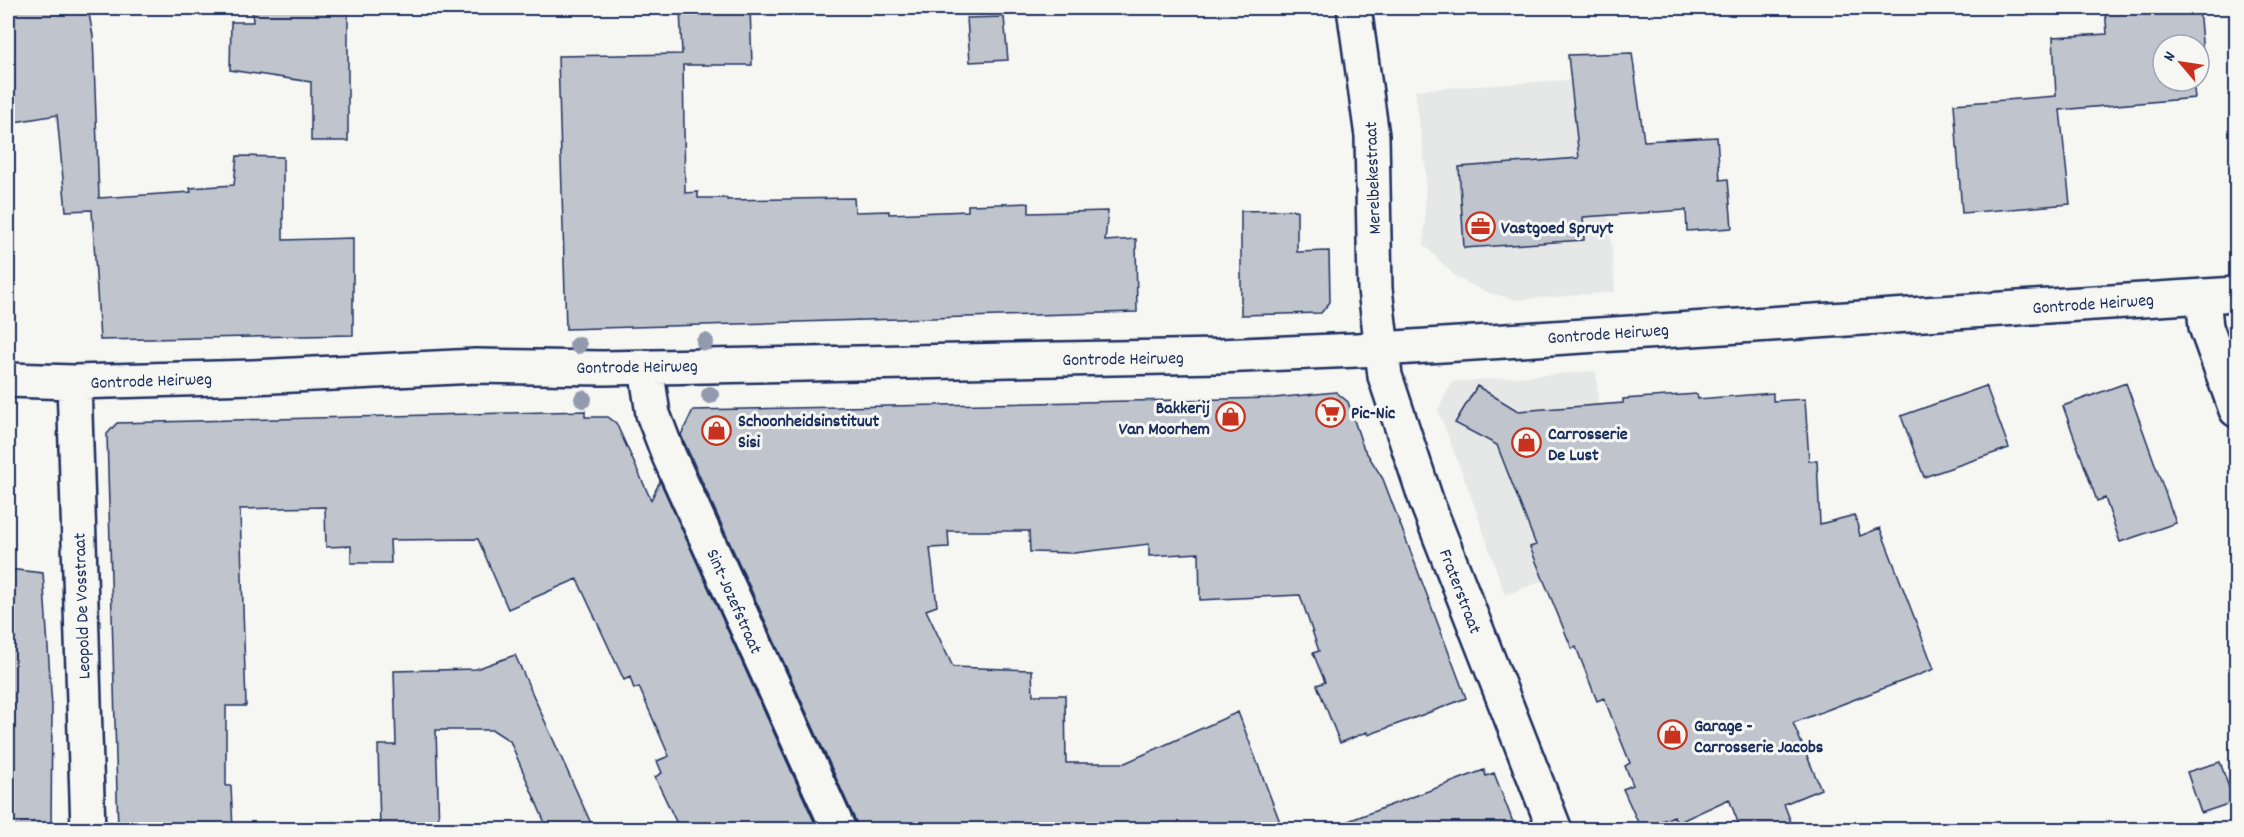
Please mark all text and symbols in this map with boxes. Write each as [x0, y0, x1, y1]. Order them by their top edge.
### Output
north arrow [2151, 33, 2211, 93]
text: N [2158, 48, 2182, 66]
street label: Merelbekestraat [1360, 121, 1389, 235]
office icon: Vastgoed Spruyt [1464, 211, 1496, 243]
place label: Vastgoed Spruyt [1501, 217, 1614, 242]
street label: Gontrode Heirweg [2032, 289, 2155, 322]
street label: Gontrode Heirweg [1547, 319, 1670, 352]
street label: Gontrode Heirweg [1062, 347, 1184, 374]
street label: Gontrode Heirweg [576, 355, 698, 382]
street label: Gontrode Heirweg [90, 368, 212, 397]
supermarket icon: Pic-Nic [1314, 396, 1346, 428]
place label: Bakkerij Van Moorhem [1119, 397, 1210, 443]
shop icon: Bakkerij Van Moorhem [1215, 401, 1247, 433]
place label: Pic-Nic [1351, 402, 1395, 427]
place label: Schoonheidsinstituut Sisi [738, 410, 880, 456]
shop icon: Schoonheidsinstituut Sisi [701, 414, 733, 446]
place label: Carrosserie De Lust [1548, 423, 1628, 469]
shop icon: Carrosserie De Lust [1511, 427, 1543, 459]
street label: Leopold De Vosstraat [68, 532, 99, 680]
street label: Sint-Jozefstraat [698, 546, 767, 659]
street label: Fraterstraat [1431, 546, 1486, 638]
place label: Garage - Carrosserie Jacobs [1694, 715, 1824, 761]
shop icon: Garage - Carrosserie Jacobs [1657, 719, 1689, 751]

